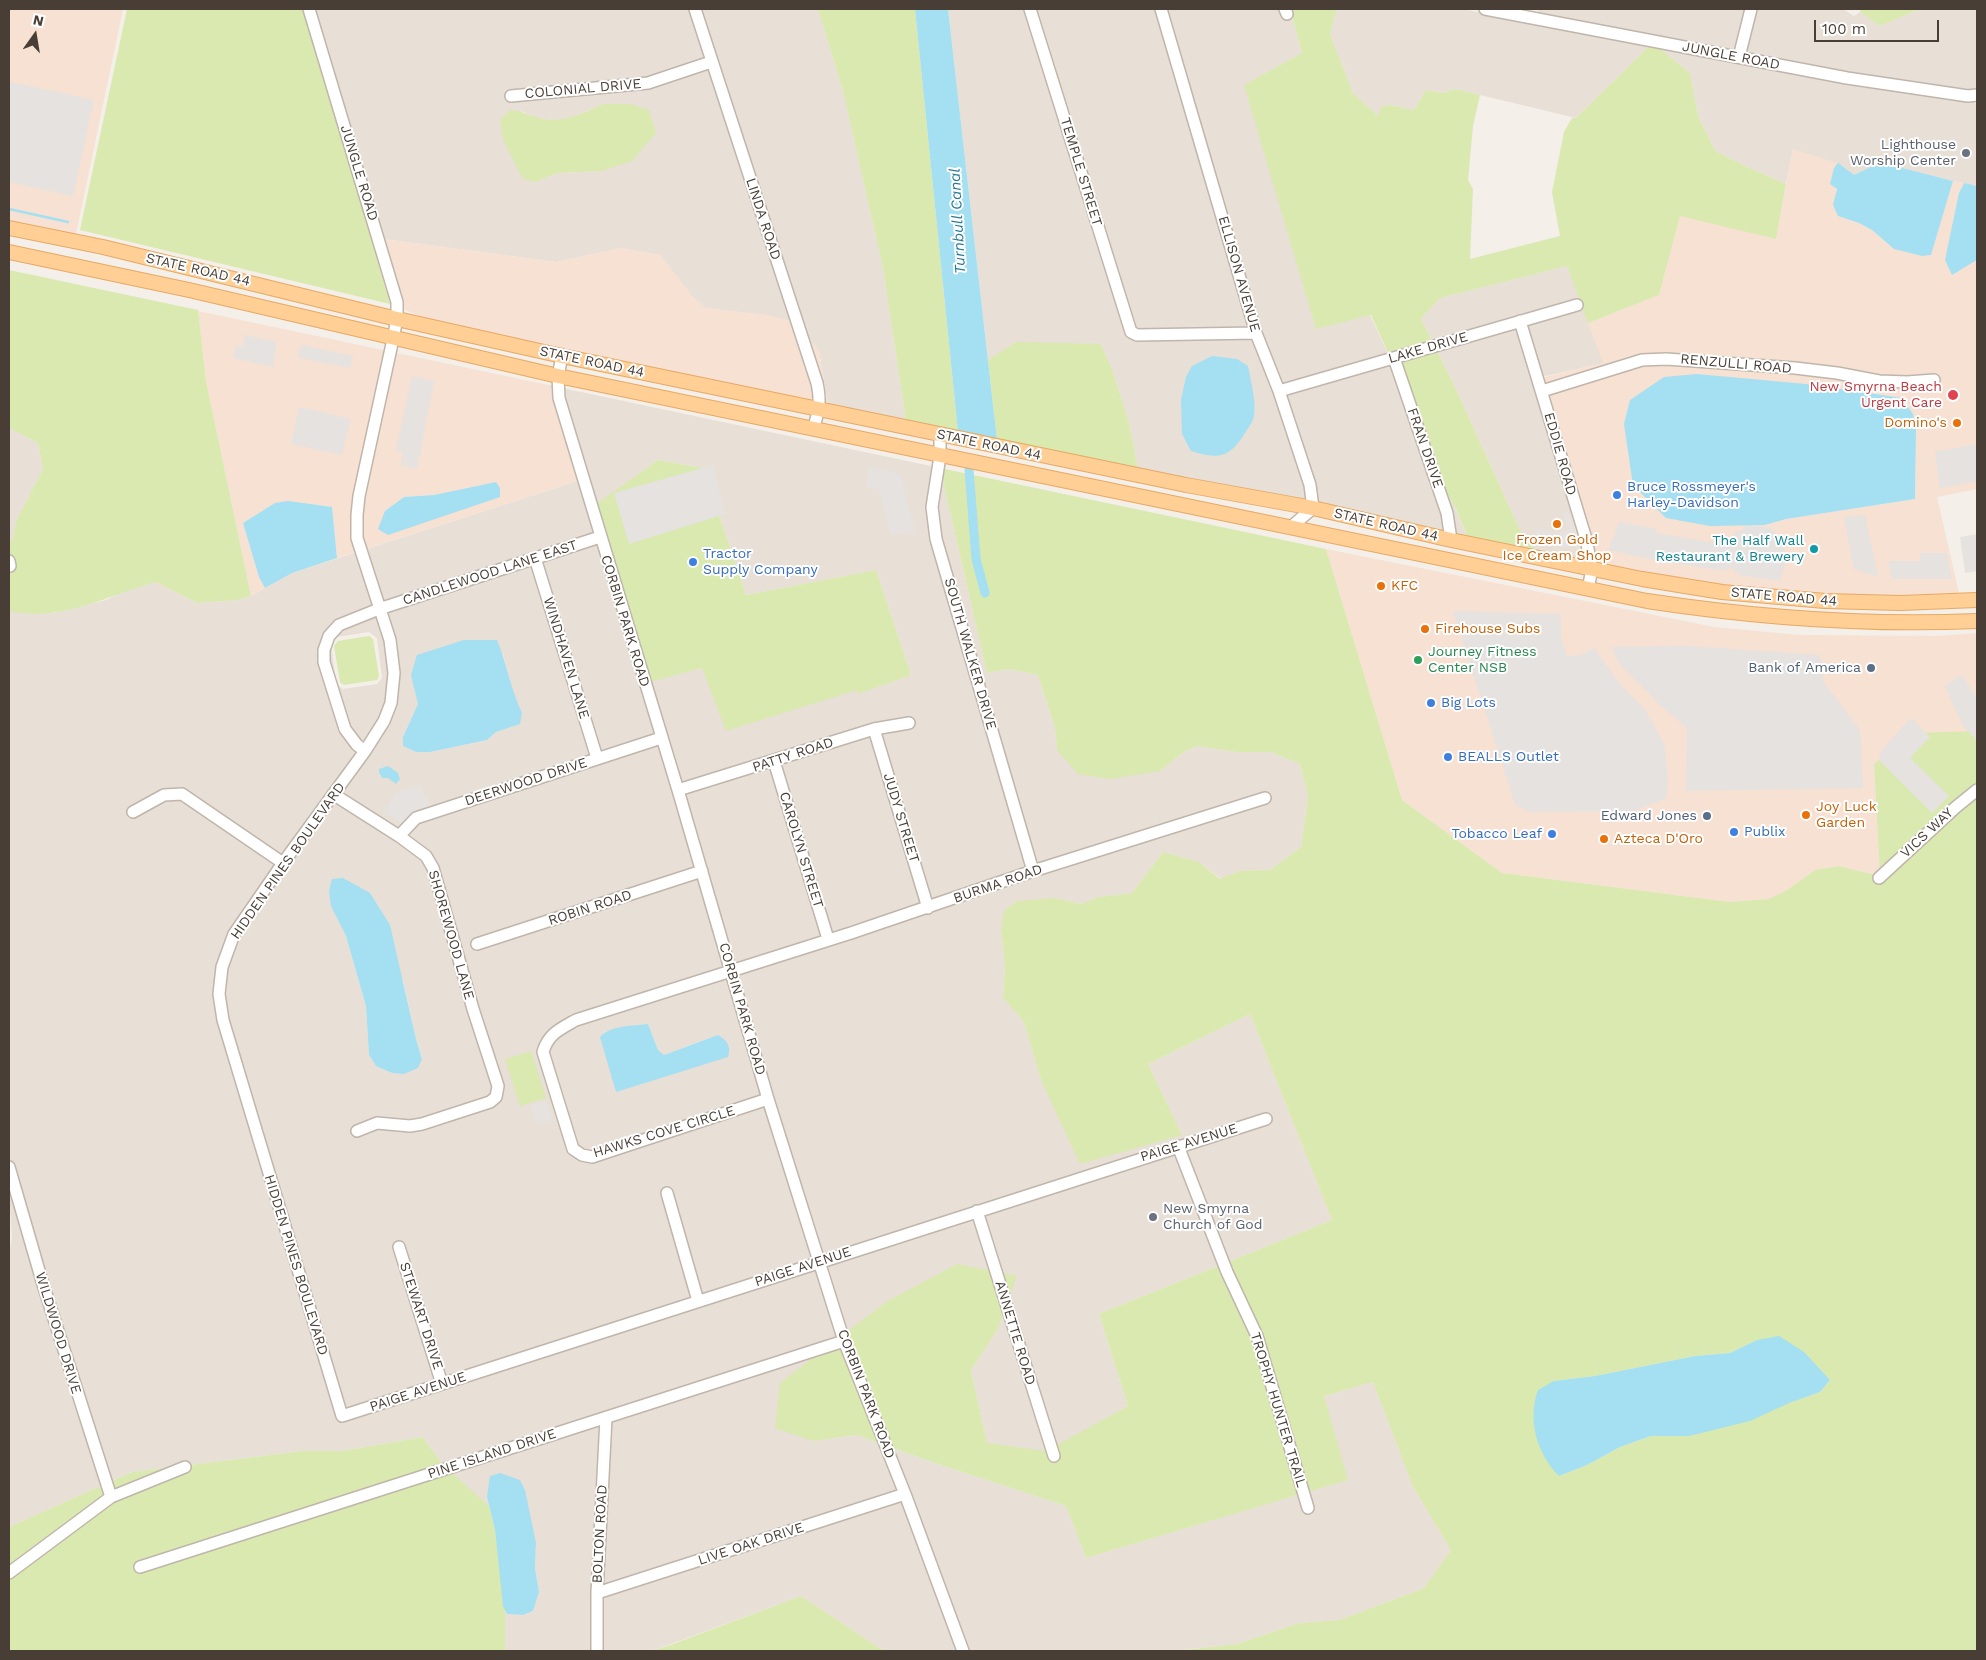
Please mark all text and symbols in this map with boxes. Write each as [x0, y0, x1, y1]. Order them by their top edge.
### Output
north arrow [10, 10, 60, 60]
scale bar [1816, 10, 1941, 42]
text: N [32, 11, 45, 29]
text: 100 m [1822, 20, 1866, 38]
street label: JUNGLE ROAD [1681, 38, 1781, 74]
street label: COLONIAL DRIVE [524, 76, 642, 102]
street label: TEMPLE STREET [1057, 116, 1105, 228]
street label: JUNGLE ROAD [336, 123, 382, 223]
place label: Lighthouse Worship Center [1850, 137, 1956, 170]
marker: Lighthouse Worship Center [1960, 147, 1972, 159]
water label: Turnbull Canal [946, 168, 970, 274]
street label: LINDA ROAD [742, 176, 784, 262]
street label: ELLISON AVENUE [1214, 214, 1264, 334]
street label: STATE ROAD 44 [144, 250, 252, 290]
street label: LAKE DRIVE [1386, 329, 1470, 367]
street label: STATE ROAD 44 [538, 343, 646, 381]
street label: RENZULLI ROAD [1680, 351, 1792, 377]
place label: New Smyrna Beach Urgent Care [1809, 379, 1942, 412]
marker: New Smyrna Beach Urgent Care [1946, 388, 1960, 402]
street label: FRAN DRIVE [1403, 406, 1447, 490]
street label: EDDIE ROAD [1540, 410, 1580, 498]
place label: Domino's [1884, 415, 1947, 431]
marker: Domino's [1951, 417, 1963, 429]
street label: STATE ROAD 44 [935, 426, 1043, 464]
place label: Bruce Rossmeyer's Harley-Davidson [1627, 479, 1756, 512]
marker: Bruce Rossmeyer's Harley-Davidson [1611, 489, 1623, 501]
street label: STATE ROAD 44 [1332, 505, 1440, 545]
marker: Frozen Gold Ice Cream Shop [1551, 518, 1563, 530]
place label: Frozen Gold Ice Cream Shop [1503, 532, 1611, 564]
place label: The Half Wall Restaurant & Brewery [1656, 533, 1804, 566]
street label: CANDLEWOOD LANE EAST [401, 537, 579, 609]
marker: The Half Wall Restaurant & Brewery [1808, 543, 1820, 555]
place label: Tractor Supply Company [703, 546, 818, 578]
street label: CORBIN PARK ROAD [597, 553, 653, 689]
marker: Tractor Supply Company [687, 556, 699, 568]
street label: SOUTH WALKER DRIVE [940, 576, 1000, 732]
place label: KFC [1391, 578, 1418, 594]
marker: KFC [1375, 580, 1387, 592]
street label: STATE ROAD 44 [1730, 584, 1838, 610]
street label: WINDHAVEN LANE [539, 595, 593, 721]
place label: Firehouse Subs [1435, 621, 1540, 637]
marker: Firehouse Subs [1419, 623, 1431, 635]
place label: Journey Fitness Center NSB [1428, 644, 1537, 676]
marker: Journey Fitness Center NSB [1412, 654, 1424, 666]
place label: Bank of America [1748, 660, 1861, 676]
marker: Bank of America [1865, 662, 1877, 674]
place label: Big Lots [1441, 695, 1496, 711]
marker: Big Lots [1425, 697, 1437, 709]
street label: PATTY ROAD [750, 734, 836, 776]
place label: BEALLS Outlet [1458, 749, 1559, 765]
marker: BEALLS Outlet [1442, 751, 1454, 763]
street label: DEERWOOD DRIVE [463, 754, 589, 810]
street label: JUDY STREET [879, 771, 923, 865]
street label: HIDDEN PINES BOULEVARD [227, 779, 349, 943]
street label: CAROLYN STREET [775, 790, 827, 910]
place label: Joy Luck Garden [1816, 799, 1877, 832]
street label: VICS WAY [1897, 804, 1957, 862]
place label: Edward Jones [1601, 808, 1697, 824]
marker: Joy Luck Garden [1800, 809, 1812, 821]
marker: Edward Jones [1701, 810, 1713, 822]
place label: Publix [1744, 824, 1785, 840]
place label: Tobacco Leaf [1452, 826, 1542, 842]
marker: Publix [1728, 826, 1740, 838]
marker: Tobacco Leaf [1546, 828, 1558, 840]
place label: Azteca D'Oro [1614, 831, 1703, 847]
marker: Azteca D'Oro [1598, 833, 1610, 845]
street label: BURMA ROAD [951, 861, 1045, 907]
street label: SHOREWOOD LANE [424, 868, 478, 1002]
street label: ROBIN ROAD [546, 887, 634, 929]
street label: CORBIN PARK ROAD [715, 941, 769, 1077]
street label: HAWKS COVE CIRCLE [591, 1102, 737, 1162]
street label: PAIGE AVENUE [1138, 1120, 1240, 1166]
street label: HIDDEN PINES BOULEVARD [260, 1173, 332, 1357]
place label: New Smyrna Church of God [1163, 1201, 1263, 1234]
marker: New Smyrna Church of God [1147, 1211, 1159, 1223]
street label: PAIGE AVENUE [753, 1243, 853, 1291]
street label: STEWART DRIVE [396, 1260, 446, 1372]
street label: WILDWOOD DRIVE [31, 1270, 85, 1396]
street label: ANNETTE ROAD [991, 1279, 1039, 1387]
street label: CORBIN PARK ROAD [834, 1327, 898, 1461]
street label: TROPHY HUNTER TRAIL [1246, 1330, 1310, 1490]
street label: PAIGE AVENUE [368, 1368, 468, 1416]
street label: PINE ISLAND DRIVE [426, 1425, 558, 1483]
street label: BOLTON ROAD [589, 1484, 611, 1584]
street label: LIVE OAK DRIVE [696, 1519, 806, 1569]

